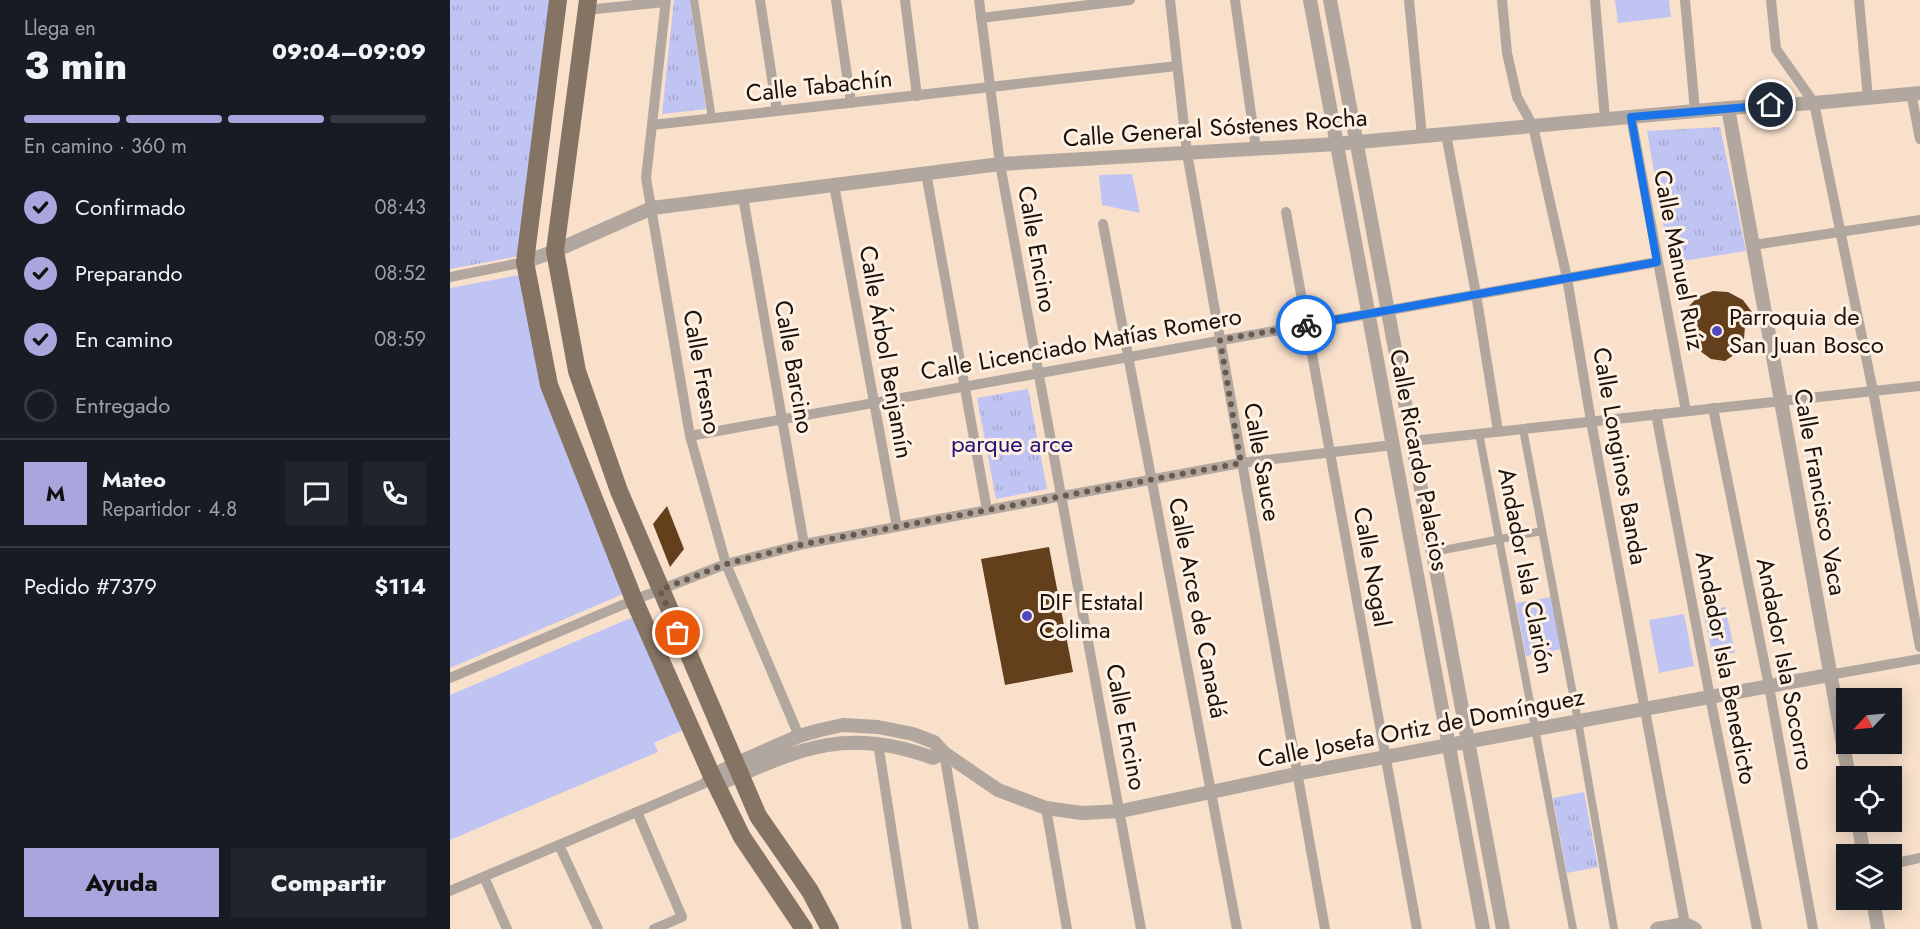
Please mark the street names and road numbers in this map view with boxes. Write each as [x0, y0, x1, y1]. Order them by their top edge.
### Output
street label: Calle Tabachín [744, 60, 894, 111]
street label: Calle General Sóstenes Rocha [1062, 99, 1368, 156]
street label: Calle Manuel Ruíz [1645, 167, 1714, 353]
street label: Calle Encino [1009, 183, 1066, 315]
street label: Calle Árbol Benjamín [851, 243, 922, 461]
street label: Calle Barcino [766, 297, 823, 436]
street label: Calle Licenciado Matías Romero [918, 298, 1244, 389]
street label: Calle Fresno [674, 307, 731, 437]
street label: Calle Longinos Banda [1584, 344, 1657, 567]
street label: Calle Ricardo Palacios [1381, 346, 1458, 574]
street label: Calle Francisco Vaca [1785, 386, 1856, 598]
street label: Calle Sauce [1235, 400, 1290, 524]
street label: Andador Isla Clarión [1489, 465, 1564, 677]
street label: Calle Arce de Canadá [1160, 495, 1237, 721]
street label: Calle Nogal [1345, 504, 1400, 630]
street label: Andador Isla Benedicto [1687, 548, 1766, 787]
street label: Andador Isla Socorro [1748, 555, 1823, 773]
street label: Calle Encino [1097, 661, 1156, 793]
street label: Calle Josefa Ortiz de Domínguez [1255, 679, 1587, 776]

